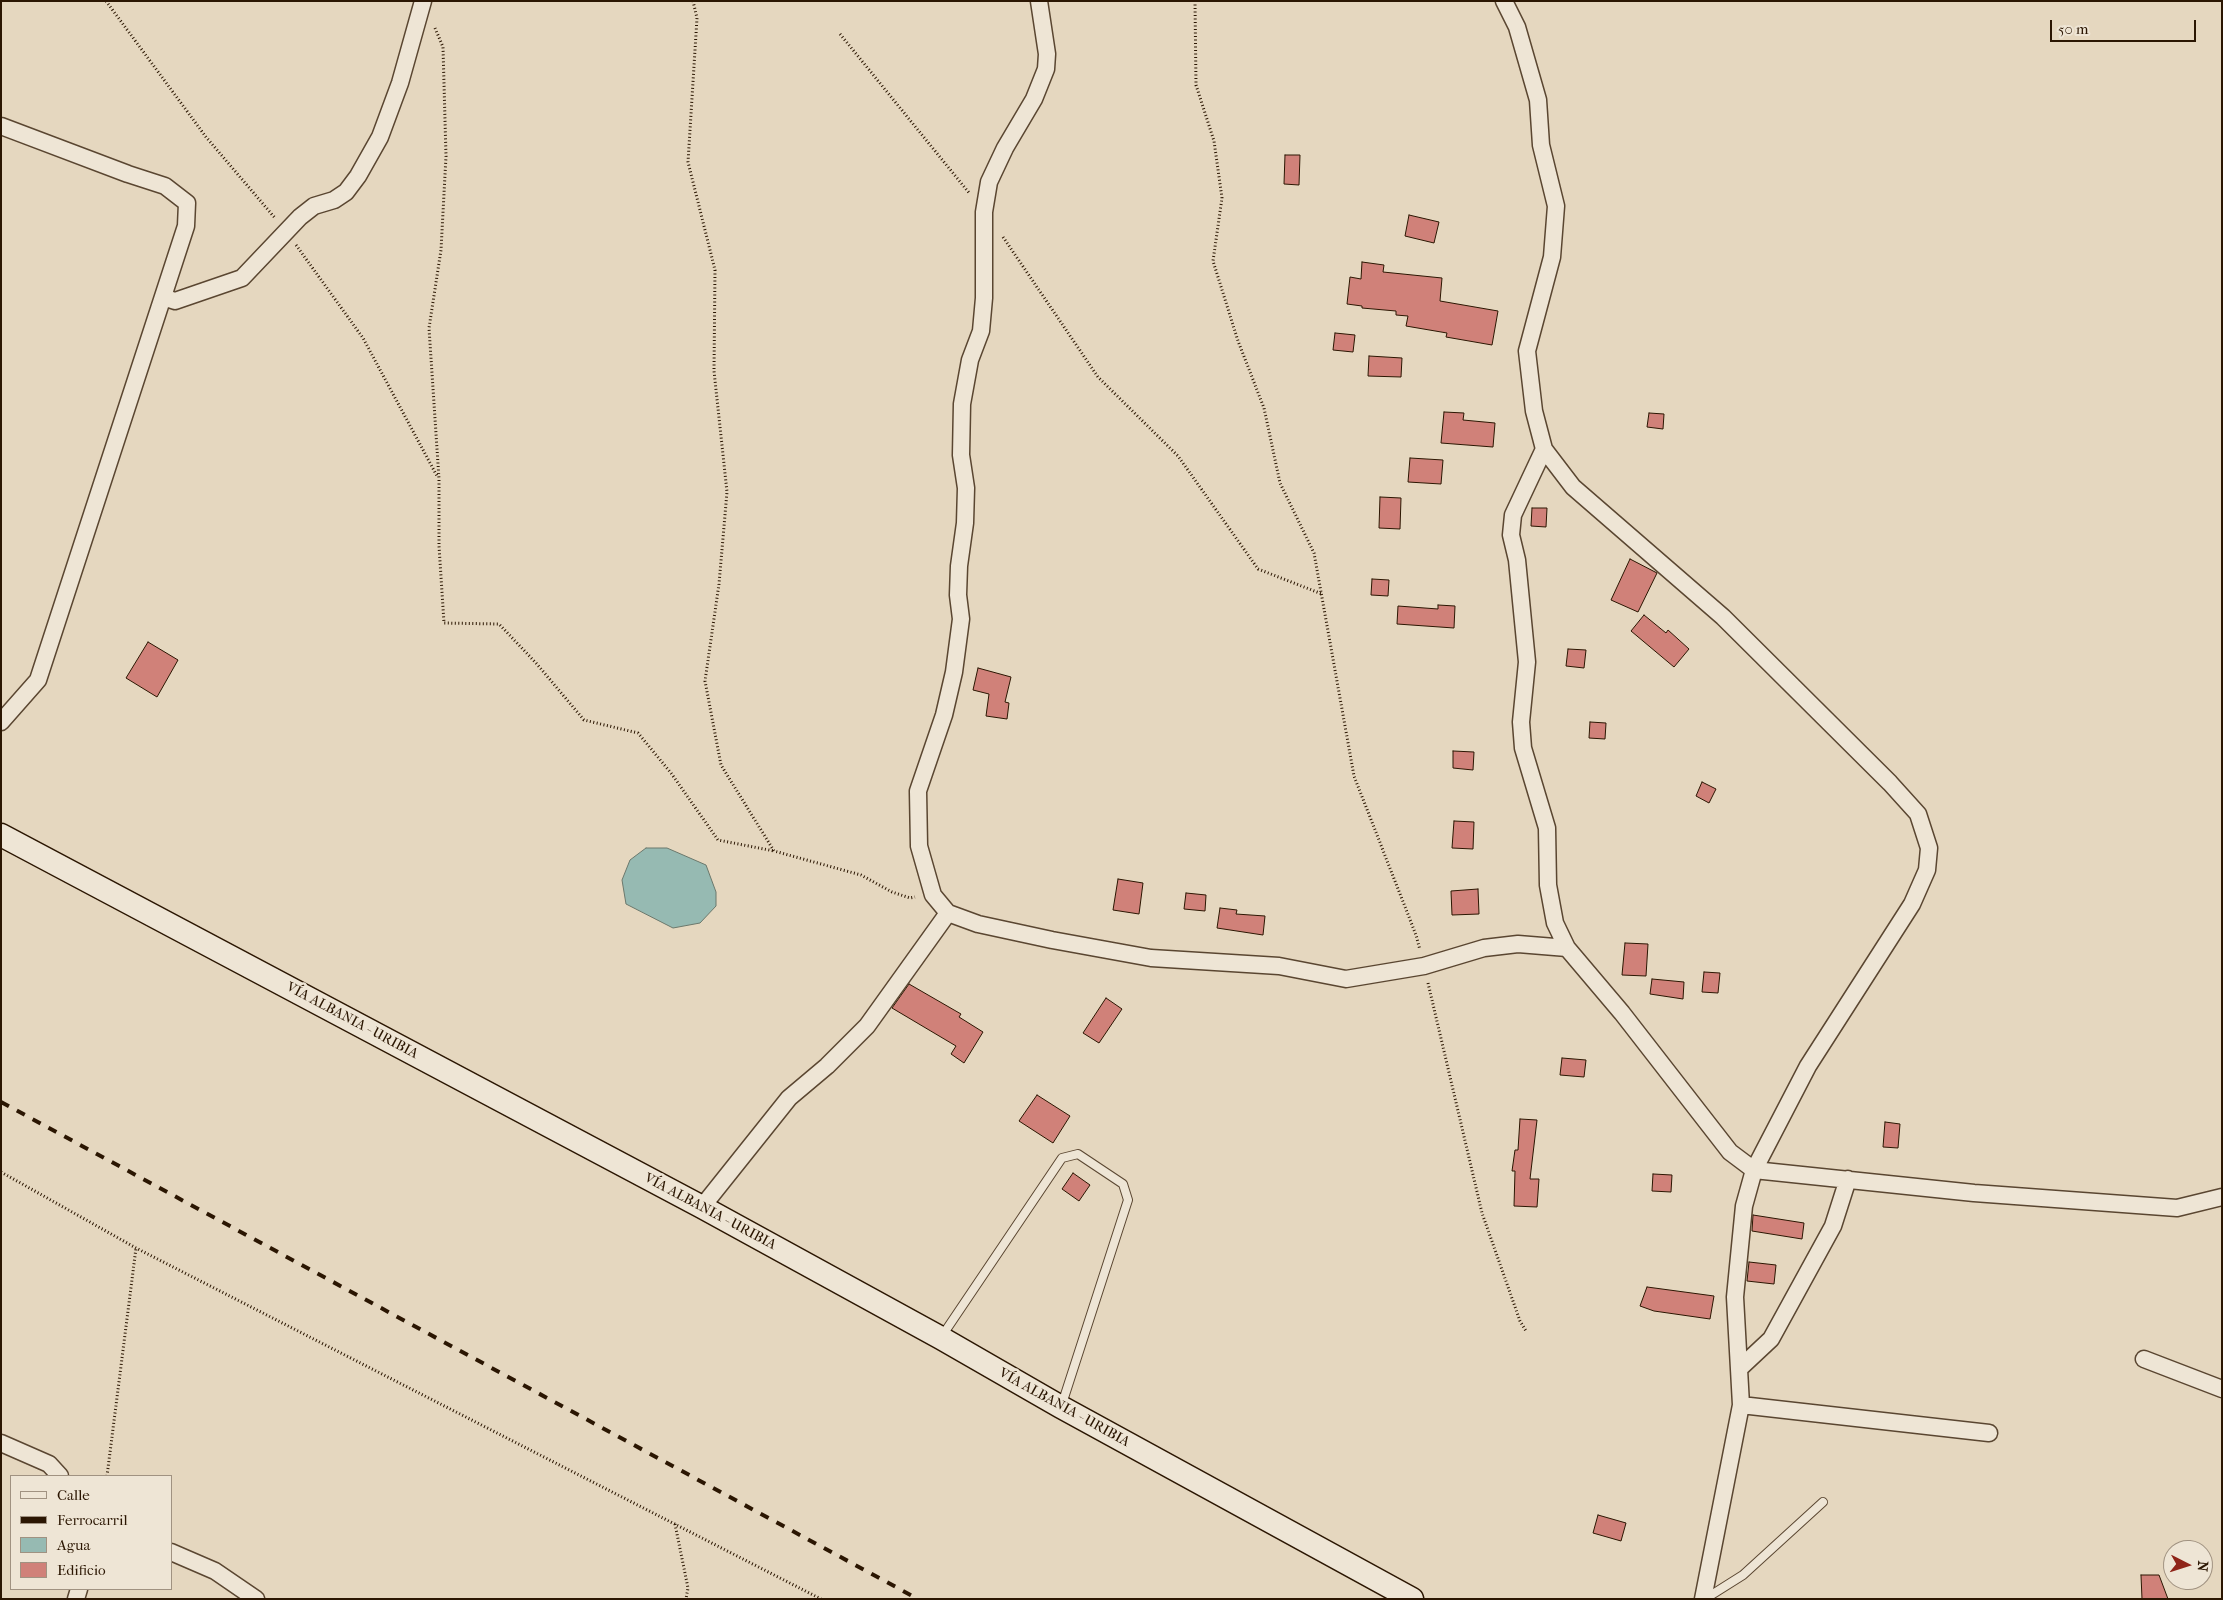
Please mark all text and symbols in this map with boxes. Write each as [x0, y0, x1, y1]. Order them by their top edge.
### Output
scale bar [2053, 10, 2199, 42]
text: 50 m [2058, 20, 2088, 38]
street label: VÍA ALBANIA - URIBIA [283, 979, 421, 1063]
street label: VÍA ALBANIA - URIBIA [641, 1170, 779, 1254]
street label: VÍA ALBANIA - URIBIA [996, 1365, 1132, 1451]
legend [10, 1475, 172, 1590]
text: Calle [57, 1486, 90, 1504]
text: Ferrocarril [57, 1511, 128, 1529]
text: Agua [57, 1536, 90, 1554]
north arrow [2163, 1540, 2213, 1590]
text: N [2194, 1560, 2211, 1572]
text: Edificio [57, 1561, 106, 1579]

